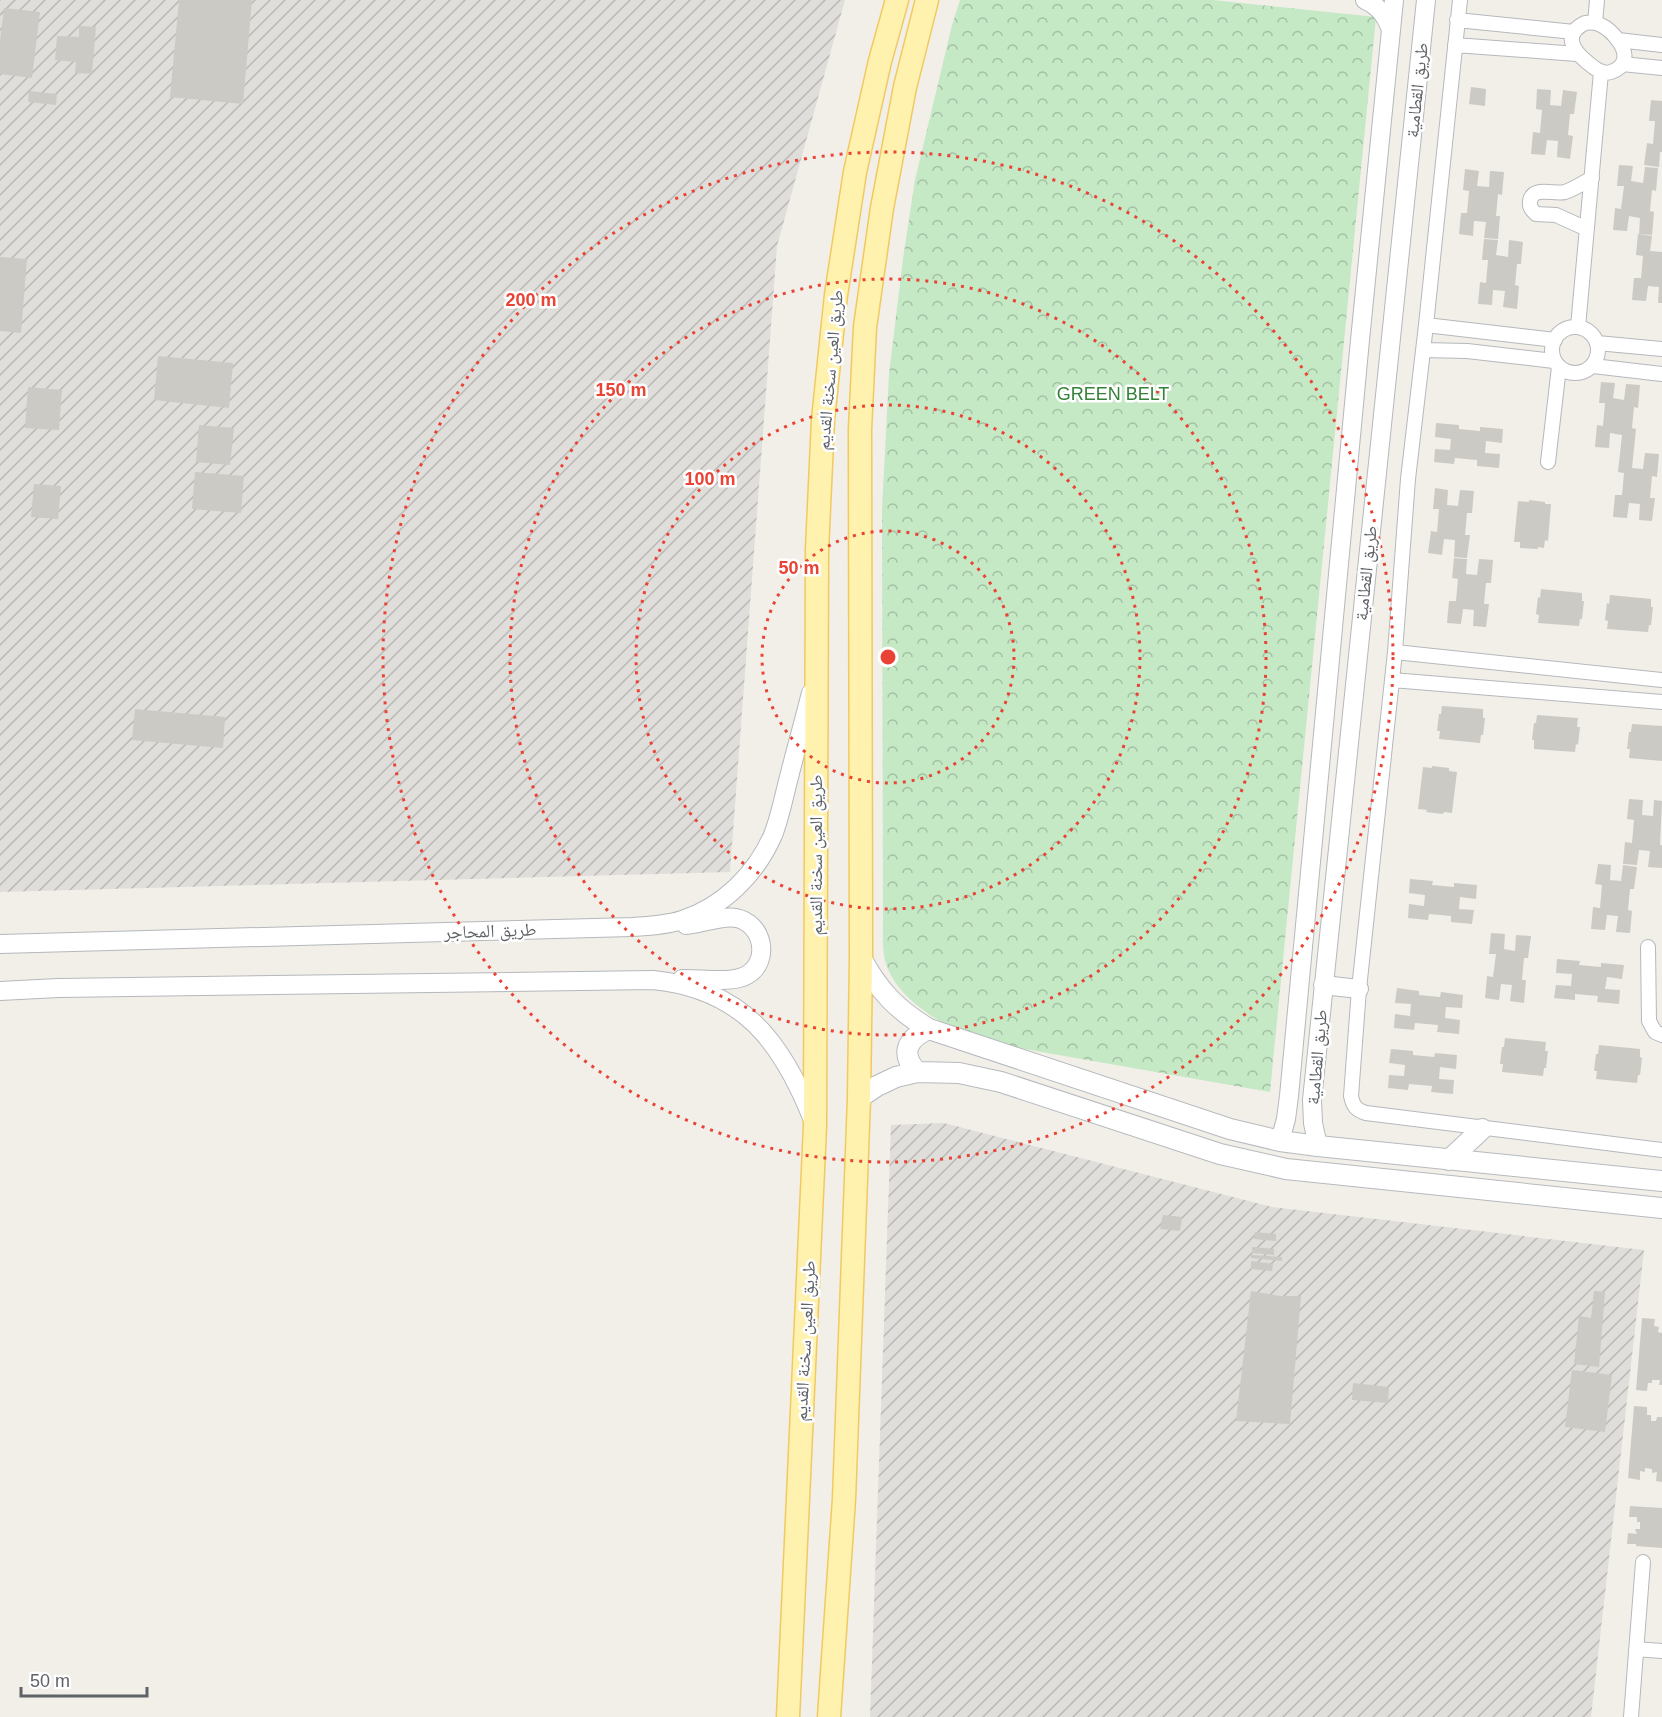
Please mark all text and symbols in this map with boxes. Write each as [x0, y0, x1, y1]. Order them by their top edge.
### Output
street label: طريق القطامية [1402, 41, 1433, 139]
street label: طريق العين سخنة القديم [813, 289, 849, 451]
text: 200 m [505, 290, 557, 310]
text: 150 m [595, 380, 647, 400]
park label: GREEN BELT [1057, 384, 1169, 404]
text: 100 m [684, 469, 736, 489]
street label: طريق القطامية [1351, 524, 1382, 622]
text: 50 m [778, 558, 820, 578]
centre of rings [878, 647, 898, 667]
street label: طريق العين سخنة القديم [806, 775, 828, 935]
street label: طريق المحاجر [442, 919, 537, 944]
street label: طريق القطامية [1303, 1008, 1332, 1106]
street label: طريق العين سخنة القديم [791, 1260, 821, 1422]
scale bar [21, 1660, 147, 1698]
text: 50 m [30, 1671, 70, 1691]

